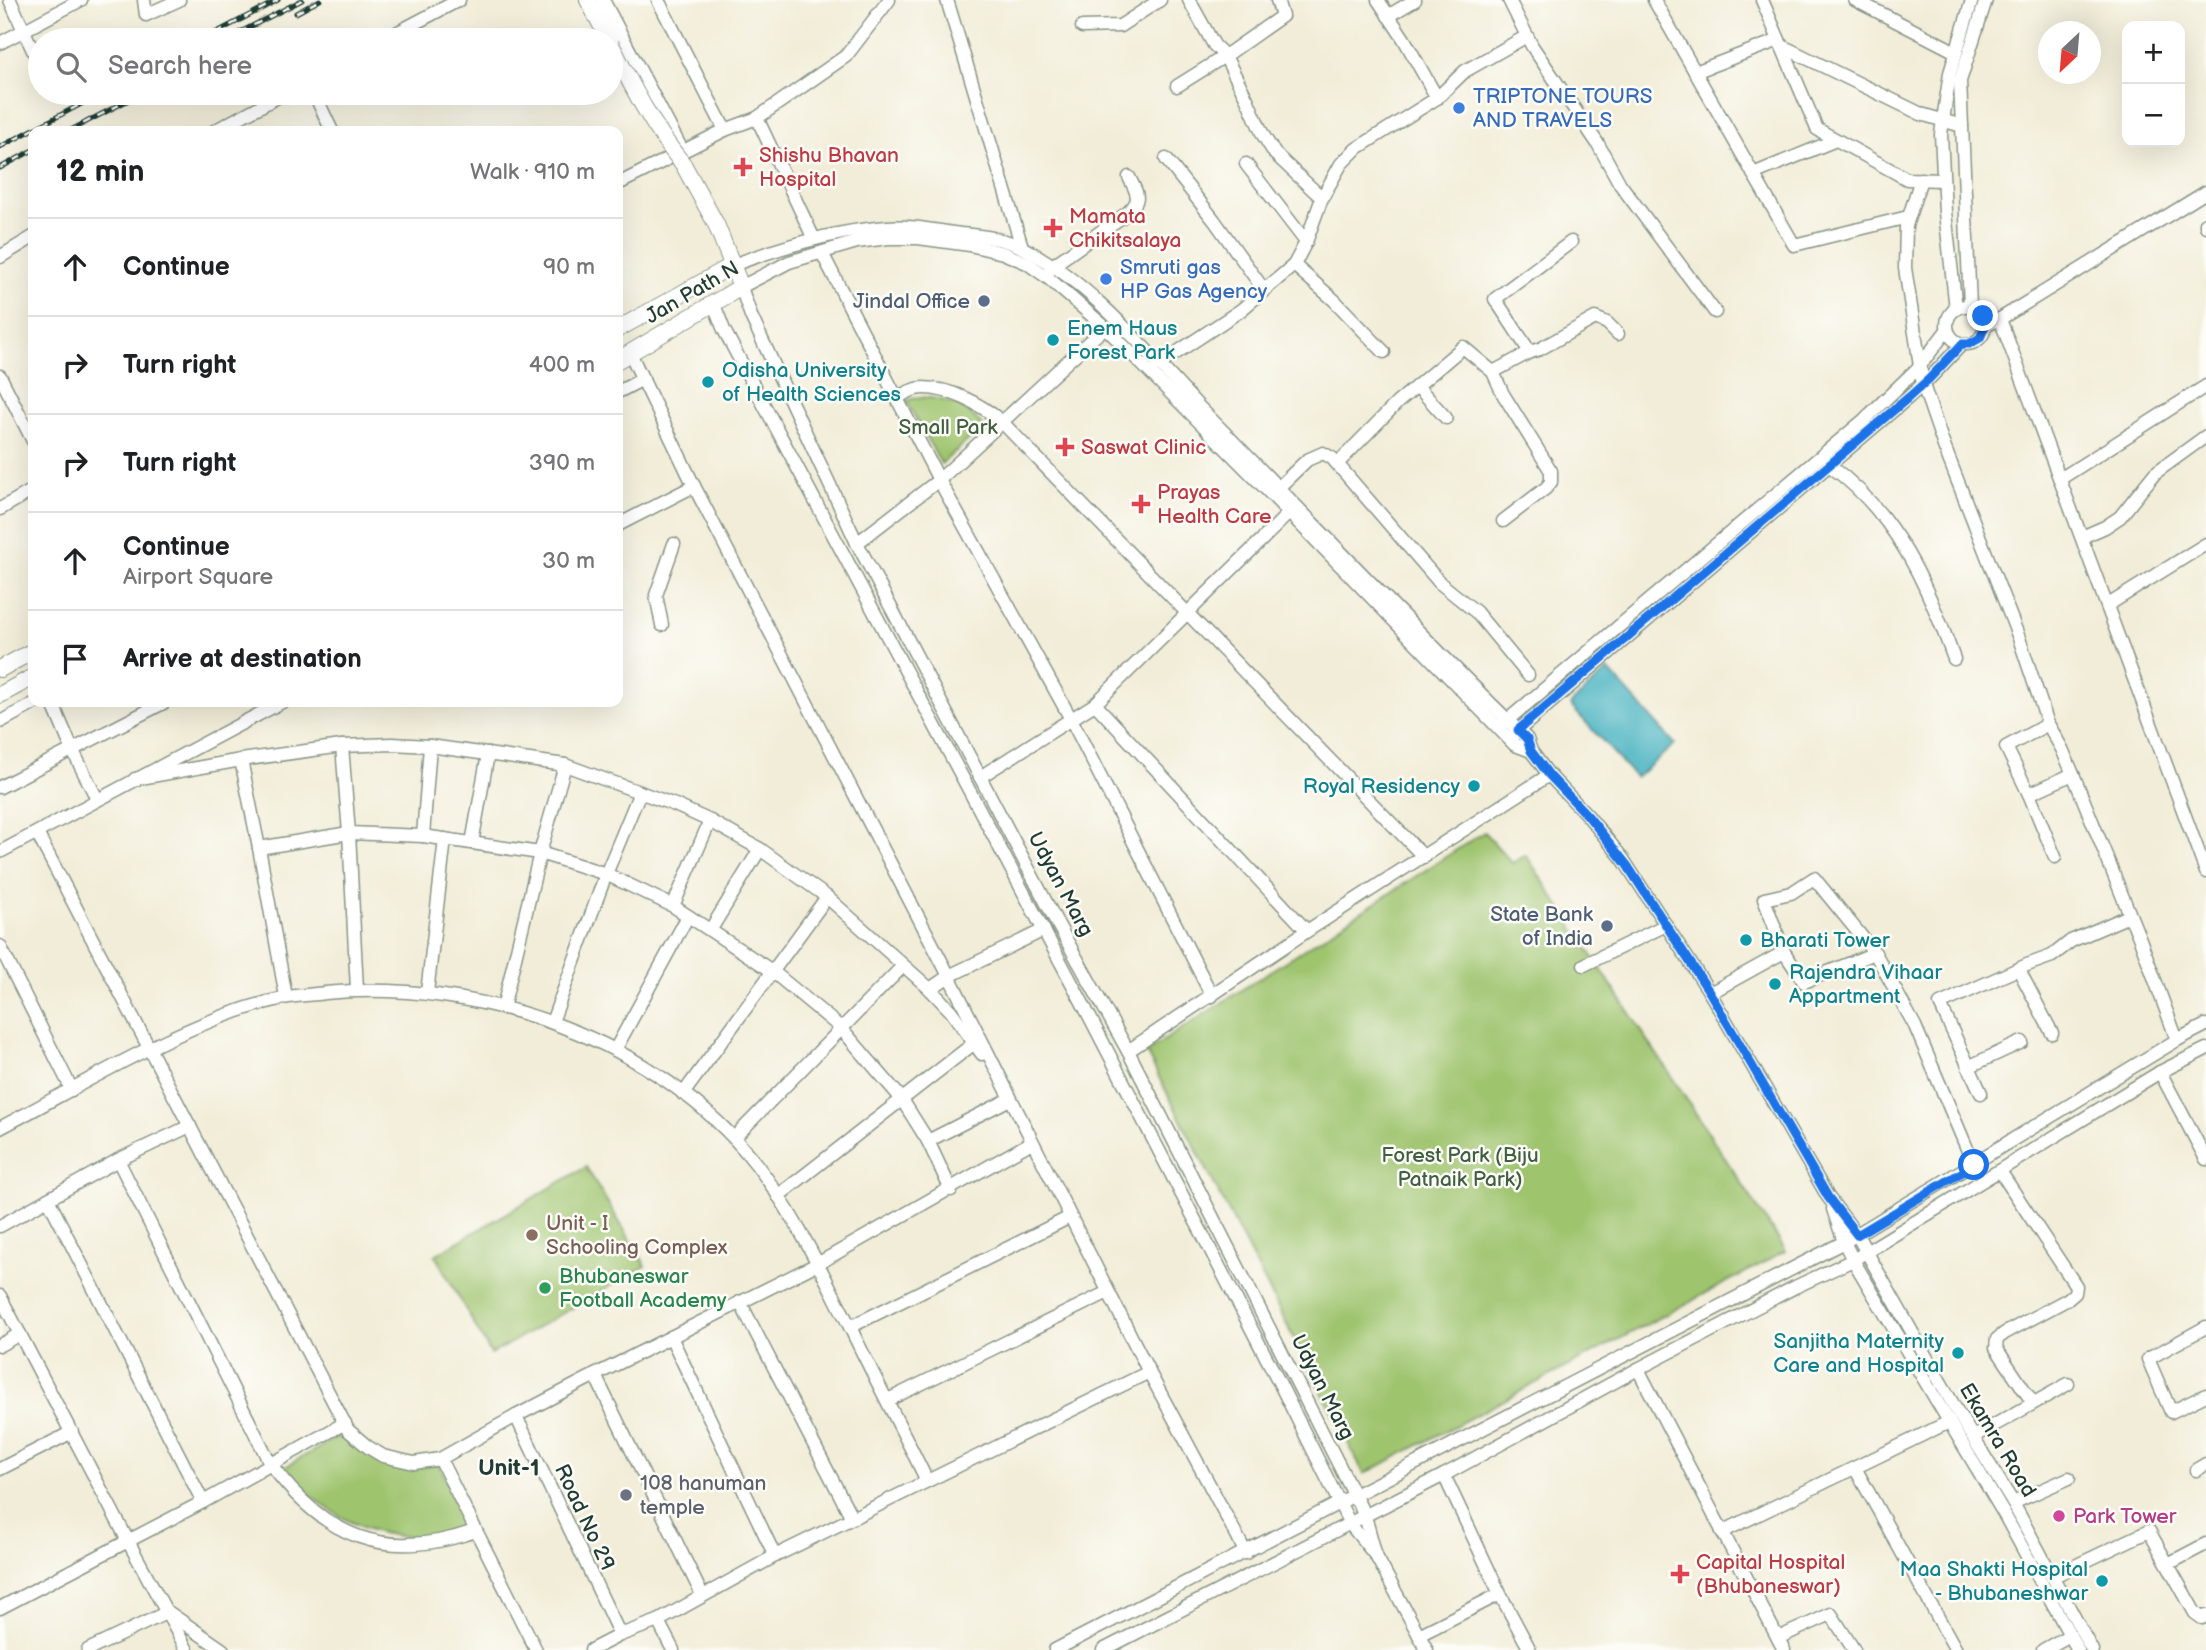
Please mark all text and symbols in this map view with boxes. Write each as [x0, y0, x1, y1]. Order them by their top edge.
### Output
north arrow [2038, 21, 2101, 84]
map controls [2122, 21, 2185, 147]
button: + [2122, 21, 2185, 84]
search box [28, 28, 623, 105]
icon: search [52, 48, 90, 86]
text: Search here [108, 51, 252, 82]
place label: TRIPTONE TOURS AND TRAVELS [1473, 84, 1653, 133]
button: − [2122, 84, 2185, 147]
marker: TRIPTONE TOURS AND TRAVELS [1451, 100, 1467, 116]
place label: Shishu Bhavan Hospital [759, 143, 899, 192]
text: 12 min [56, 154, 144, 190]
marker: Shishu Bhavan Hospital [733, 157, 753, 177]
text: Walk · 910 m [470, 158, 595, 186]
place label: Mamata Chikitsalaya [1069, 204, 1181, 253]
marker: Mamata Chikitsalaya [1043, 218, 1063, 238]
icon: ahead [56, 248, 94, 286]
text: Continue [123, 252, 230, 283]
text: 90 m [543, 253, 595, 281]
place label: Smruti gas HP Gas Agency [1120, 255, 1268, 304]
street label: Jan Path N [641, 256, 743, 329]
marker: Smruti gas HP Gas Agency [1098, 271, 1114, 287]
place label: Jindal Office [853, 289, 970, 314]
marker: Jindal Office [976, 293, 992, 309]
route end [1967, 300, 1998, 331]
place label: Enem Haus Forest Park [1067, 316, 1178, 365]
marker: Enem Haus Forest Park [1045, 332, 1061, 348]
icon: right [56, 346, 94, 384]
text: Turn right [123, 350, 236, 381]
text: 400 m [529, 351, 595, 379]
place label: Odisha University of Health Sciences [722, 358, 901, 407]
marker: Odisha University of Health Sciences [700, 374, 716, 390]
park label: Small Park [898, 415, 998, 440]
place label: Saswat Clinic [1081, 435, 1206, 460]
marker: Saswat Clinic [1055, 437, 1075, 457]
icon: right [56, 444, 94, 482]
text: Turn right [123, 448, 236, 479]
text: 390 m [529, 449, 595, 477]
place label: Prayas Health Care [1157, 480, 1272, 529]
marker: Prayas Health Care [1131, 494, 1151, 514]
text: Continue [123, 532, 230, 563]
icon: ahead [56, 542, 94, 580]
text: 30 m [542, 547, 595, 575]
text: Airport Square [123, 563, 273, 591]
icon: arrive [56, 640, 94, 678]
text: Arrive at destination [123, 644, 362, 675]
place label: Royal Residency [1303, 774, 1461, 799]
marker: Royal Residency [1466, 778, 1482, 794]
street label: Udyan Marg [1023, 828, 1099, 941]
place label: State Bank of India [1490, 902, 1594, 951]
marker: State Bank of India [1599, 918, 1615, 934]
place label: Bharati Tower [1760, 928, 1890, 953]
marker: Bharati Tower [1738, 932, 1754, 948]
place label: Rajendra Vihaar Appartment [1789, 960, 1943, 1009]
marker: Rajendra Vihaar Appartment [1767, 976, 1783, 992]
park label: Forest Park (Biju Patnaik Park) [1381, 1143, 1539, 1192]
route start [1958, 1149, 1989, 1180]
place label: Unit - I Schooling Complex [546, 1211, 728, 1260]
marker: Unit - I Schooling Complex [524, 1227, 540, 1243]
place label: Bhubaneswar Football Academy [559, 1264, 727, 1313]
marker: Bhubaneswar Football Academy [537, 1280, 553, 1296]
place label: Sanjitha Maternity Care and Hospital [1773, 1329, 1944, 1378]
street label: Udyan Marg [1285, 1330, 1360, 1444]
marker: Sanjitha Maternity Care and Hospital [1950, 1345, 1966, 1361]
street label: Ekamra Road [1954, 1379, 2041, 1502]
district label: Unit-1 [478, 1454, 540, 1482]
street label: Road No 29 [549, 1460, 620, 1574]
place label: 108 hanuman temple [640, 1471, 766, 1520]
marker: 108 hanuman temple [618, 1487, 634, 1503]
place label: Park Tower [2073, 1504, 2177, 1529]
marker: Park Tower [2051, 1508, 2067, 1524]
place label: Capital Hospital (Bhubaneswar) [1696, 1550, 1845, 1599]
place label: Maa Shakti Hospital - Bhubaneshwar [1900, 1557, 2088, 1606]
marker: Capital Hospital (Bhubaneswar) [1670, 1564, 1690, 1584]
marker: Maa Shakti Hospital - Bhubaneshwar [2094, 1573, 2110, 1589]

